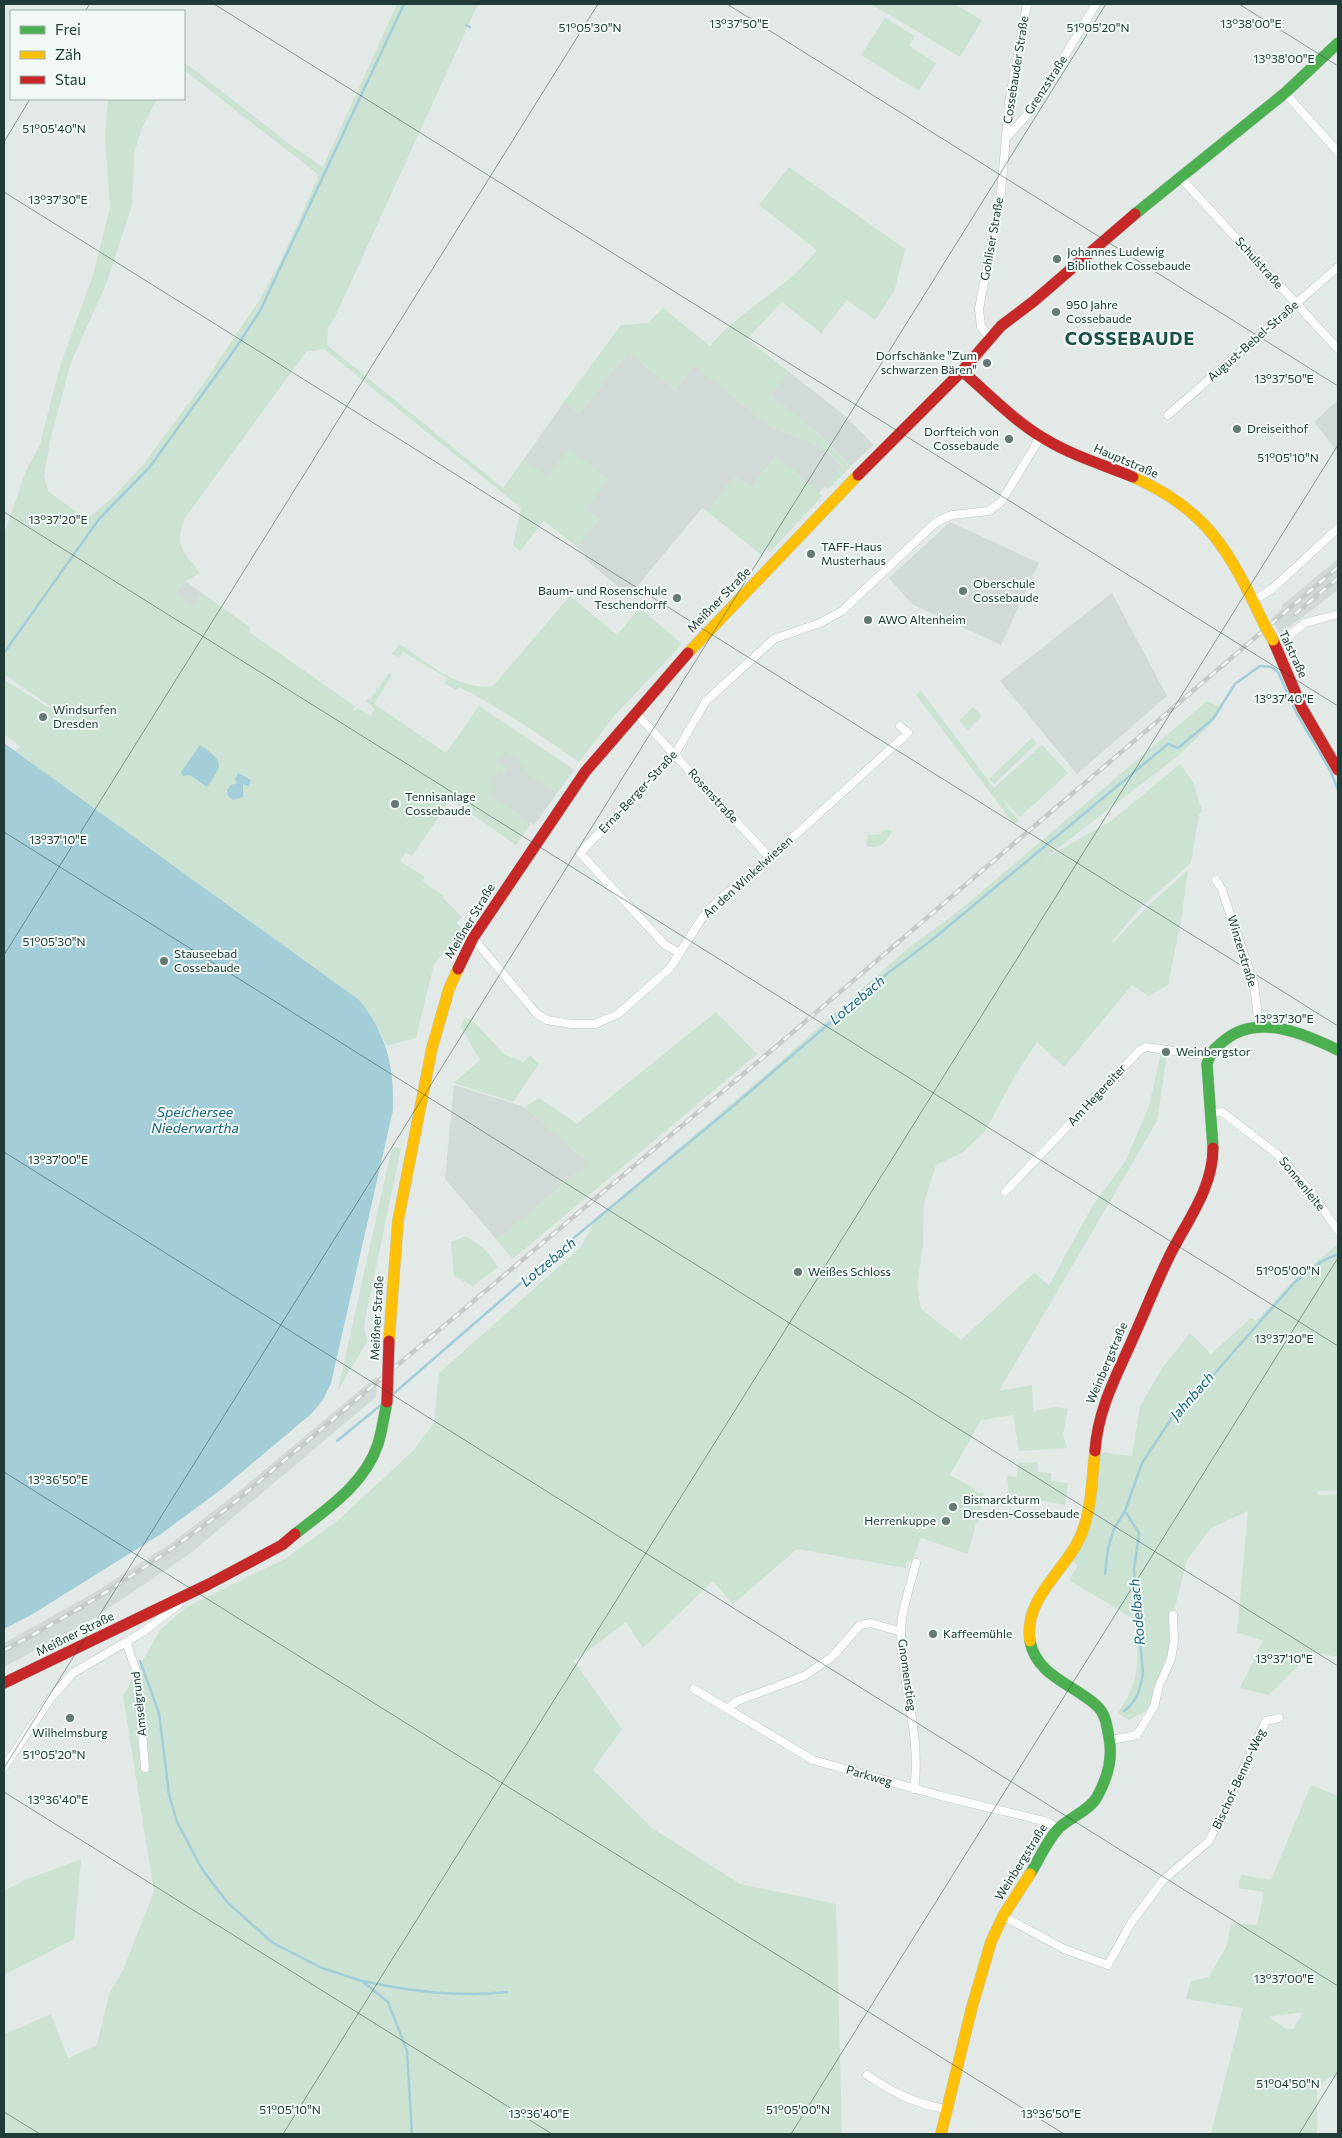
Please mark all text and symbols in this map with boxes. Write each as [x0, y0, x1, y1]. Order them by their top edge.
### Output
legend [10, 10, 185, 100]
street label: Cossebauder Straße [1000, 15, 1030, 125]
text: 13°37'50"E [709, 16, 769, 30]
text: 13°38'00"E [1220, 16, 1282, 30]
text: Frei [55, 20, 81, 38]
text: 51°05'30"N [558, 20, 622, 34]
text: 51°05'20"N [1067, 20, 1129, 34]
text: Zäh [55, 45, 81, 63]
text: 13°38'00"E [1253, 51, 1315, 65]
street label: Grenzstraße [1021, 52, 1069, 117]
text: Stau [55, 70, 86, 88]
text: 51°05'40"N [22, 121, 86, 135]
text: 13°37'30"E [28, 192, 88, 206]
street label: Gohliser Straße [977, 196, 1005, 282]
street label: Schulstraße [1233, 234, 1287, 291]
place label: Johannes Ludewig Bibliothek Cossebaude [1067, 244, 1191, 272]
marker: Johannes Ludewig Bibliothek Cossebaude [1051, 253, 1063, 265]
place label: 950 Jahre Cossebaude [1066, 297, 1132, 325]
street label: August-Bebel-Straße [1204, 297, 1301, 383]
marker: 950 Jahre Cossebaude [1050, 306, 1062, 318]
district label: COSSEBAUDE [1065, 327, 1195, 349]
place label: Dorfschänke "Zum schwarzen Bären" [876, 348, 977, 376]
marker: Dorfschänke "Zum schwarzen Bären" [981, 357, 993, 369]
text: 13°37'50"E [1254, 371, 1314, 385]
place label: Dreiseithof [1247, 421, 1309, 435]
marker: Dreiseithof [1231, 423, 1243, 435]
place label: Dorfteich von Cossebaude [924, 424, 999, 452]
marker: Dorfteich von Cossebaude [1003, 433, 1015, 445]
street label: Hauptstraße [1092, 440, 1161, 480]
text: 51°05'10"N [1257, 450, 1319, 464]
text: 13°37'20"E [28, 512, 88, 526]
place label: TAFF-Haus Musterhaus [821, 539, 886, 567]
marker: TAFF-Haus Musterhaus [805, 548, 817, 560]
street label: Meißner Straße [684, 564, 753, 635]
place label: Oberschule Cossebaude [973, 576, 1039, 604]
place label: Baum- und Rosenschule Teschendorff [538, 583, 668, 611]
marker: Oberschule Cossebaude [957, 585, 969, 597]
marker: Baum- und Rosenschule Teschendorff [671, 592, 683, 604]
place label: AWO Altenheim [878, 612, 966, 626]
marker: AWO Altenheim [862, 614, 874, 626]
street label: Talstraße [1277, 628, 1311, 680]
text: 13°37'40"E [1254, 691, 1314, 705]
place label: Windsurfen Dresden [53, 702, 117, 730]
marker: Windsurfen Dresden [37, 711, 49, 723]
street label: Erna-Berger-Straße [595, 747, 679, 836]
street label: Rosenstraße [686, 765, 742, 825]
place label: Tennisanlage Cossebaude [405, 789, 476, 817]
marker: Tennisanlage Cossebaude [389, 798, 401, 810]
text: 13°37'10"E [29, 832, 87, 846]
street label: An den Winkelwiesen [700, 832, 795, 920]
street label: Meißner Straße [441, 881, 497, 960]
street label: Winzerstraße [1225, 913, 1260, 988]
text: 51°05'30"N [22, 934, 86, 948]
place label: Stauseebad Cossebaude [174, 946, 240, 974]
marker: Stauseebad Cossebaude [158, 955, 170, 967]
water label: Lotzebach [826, 972, 888, 1028]
text: 13°37'30"E [1254, 1011, 1314, 1025]
place label: Weinbergstor [1176, 1044, 1251, 1058]
marker: Weinbergstor [1160, 1046, 1172, 1058]
street label: Am Hegereiter [1064, 1060, 1128, 1128]
water label: Speichersee Niederwartha [151, 1103, 239, 1136]
text: 13°37'00"E [28, 1152, 88, 1166]
street label: Sonnenleite [1277, 1154, 1329, 1213]
water label: Lotzebach [517, 1234, 579, 1290]
text: 51°05'00"N [1256, 1263, 1320, 1277]
place label: Weißes Schloss [808, 1264, 891, 1278]
marker: Weißes Schloss [792, 1266, 804, 1278]
street label: Meißner Straße [367, 1275, 385, 1361]
street label: Weinbergstraße [1083, 1320, 1130, 1406]
text: 13°37'20"E [1254, 1331, 1314, 1345]
water label: Jahnbach [1165, 1368, 1217, 1425]
text: 13°36'50"E [28, 1472, 88, 1486]
place label: Bismarckturm Dresden-Cossebaude [963, 1492, 1079, 1520]
marker: Bismarckturm Dresden-Cossebaude [947, 1501, 959, 1513]
place label: Herrenkuppe [864, 1513, 936, 1527]
marker: Herrenkuppe [940, 1515, 952, 1527]
water label: Rodelbach [1125, 1578, 1148, 1646]
street label: Meißner Straße [33, 1608, 116, 1658]
place label: Kaffeemühle [943, 1626, 1012, 1640]
marker: Kaffeemühle [927, 1628, 939, 1640]
street label: Gnomenstieg [896, 1638, 920, 1712]
text: 13°37'10"E [1255, 1651, 1313, 1665]
street label: Amselgrund [128, 1671, 148, 1737]
marker: Wilhelmsburg [64, 1712, 76, 1724]
place label: Wilhelmsburg [32, 1725, 108, 1739]
street label: Bischof-Benno-Weg [1209, 1726, 1268, 1831]
text: 51°05'20"N [23, 1747, 85, 1761]
street label: Parkweg [845, 1762, 894, 1788]
text: 13°36'40"E [28, 1792, 88, 1806]
street label: Weinbergstraße [991, 1821, 1049, 1902]
text: 13°37'00"E [1254, 1971, 1314, 1985]
text: 51°04'50"N [1256, 2076, 1320, 2090]
text: 51°05'10"N [259, 2102, 321, 2116]
text: 51°05'00"N [766, 2102, 830, 2116]
text: 13°36'40"E [509, 2106, 569, 2120]
text: 13°36'50"E [1021, 2106, 1081, 2120]

